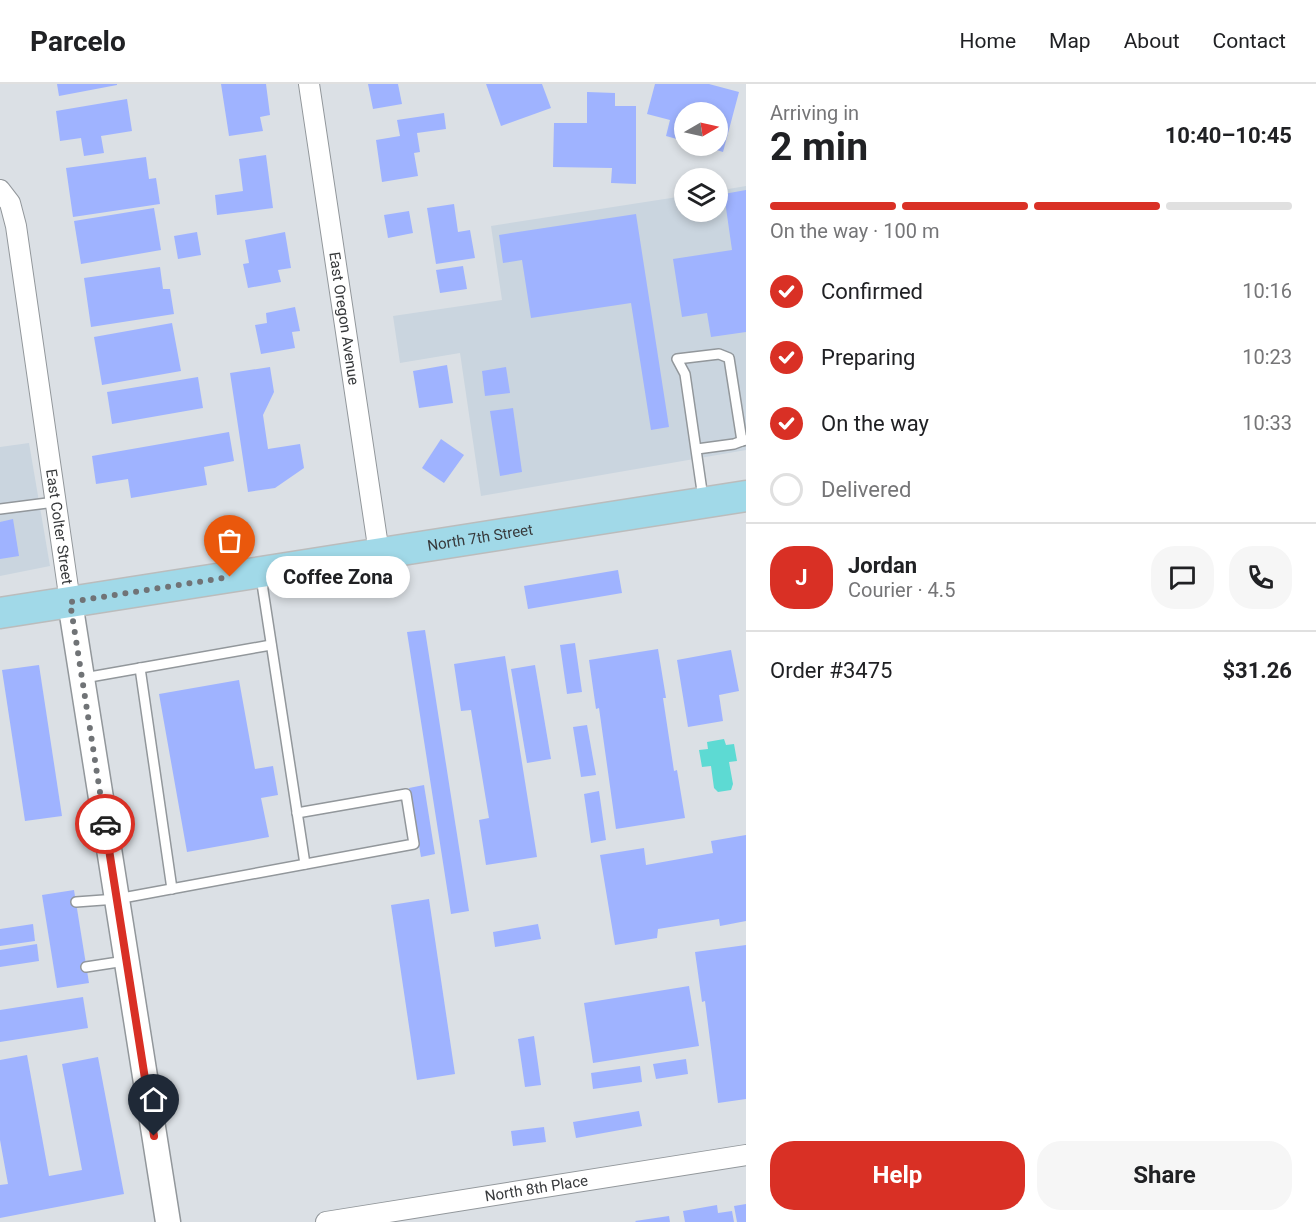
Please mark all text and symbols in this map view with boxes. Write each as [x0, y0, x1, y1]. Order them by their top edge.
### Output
text: Parcelo [30, 25, 126, 58]
text: Home [960, 29, 1016, 53]
text: Map [1049, 29, 1091, 53]
text: About [1124, 29, 1180, 53]
text: Contact [1213, 29, 1286, 53]
text: Arriving in [770, 101, 859, 125]
north arrow [674, 102, 728, 156]
map controls [674, 102, 728, 222]
text: 10:40–10:45 [1165, 123, 1292, 148]
text: 2 min [770, 124, 868, 170]
button: layers [674, 168, 728, 222]
text: On the way · 100 m [770, 219, 939, 243]
street label: East Oregon Avenue [325, 251, 363, 386]
icon: check [770, 275, 803, 308]
text: Confirmed [821, 279, 923, 304]
text: 10:16 [1242, 279, 1292, 303]
icon: check [770, 341, 803, 374]
text: Preparing [821, 345, 915, 370]
text: 10:23 [1242, 345, 1292, 369]
icon: check [770, 407, 803, 440]
text: On the way [821, 411, 929, 436]
text: 10:33 [1242, 411, 1292, 435]
street label: East Colter Street [42, 468, 76, 586]
text: Delivered [821, 477, 911, 502]
pin [204, 515, 255, 577]
street label: North 7th Street [426, 521, 534, 555]
icon: bag [213, 524, 246, 557]
button: chat [1151, 546, 1214, 609]
button: phone [1229, 546, 1292, 609]
text: Jordan [848, 553, 917, 578]
callout: Coffee Zona [266, 556, 410, 598]
text: Coffee Zona [283, 565, 393, 589]
text: J [795, 565, 808, 590]
text: Courier · 4.5 [848, 578, 955, 602]
text: Order #3475 [770, 658, 892, 683]
text: $31.26 [1223, 658, 1292, 683]
courier [75, 794, 135, 854]
icon: car [89, 808, 122, 841]
pin [128, 1074, 179, 1136]
icon: home [137, 1083, 170, 1116]
button: Help [770, 1141, 1025, 1210]
button: Share [1037, 1141, 1292, 1210]
street label: North 8th Place [484, 1171, 589, 1206]

